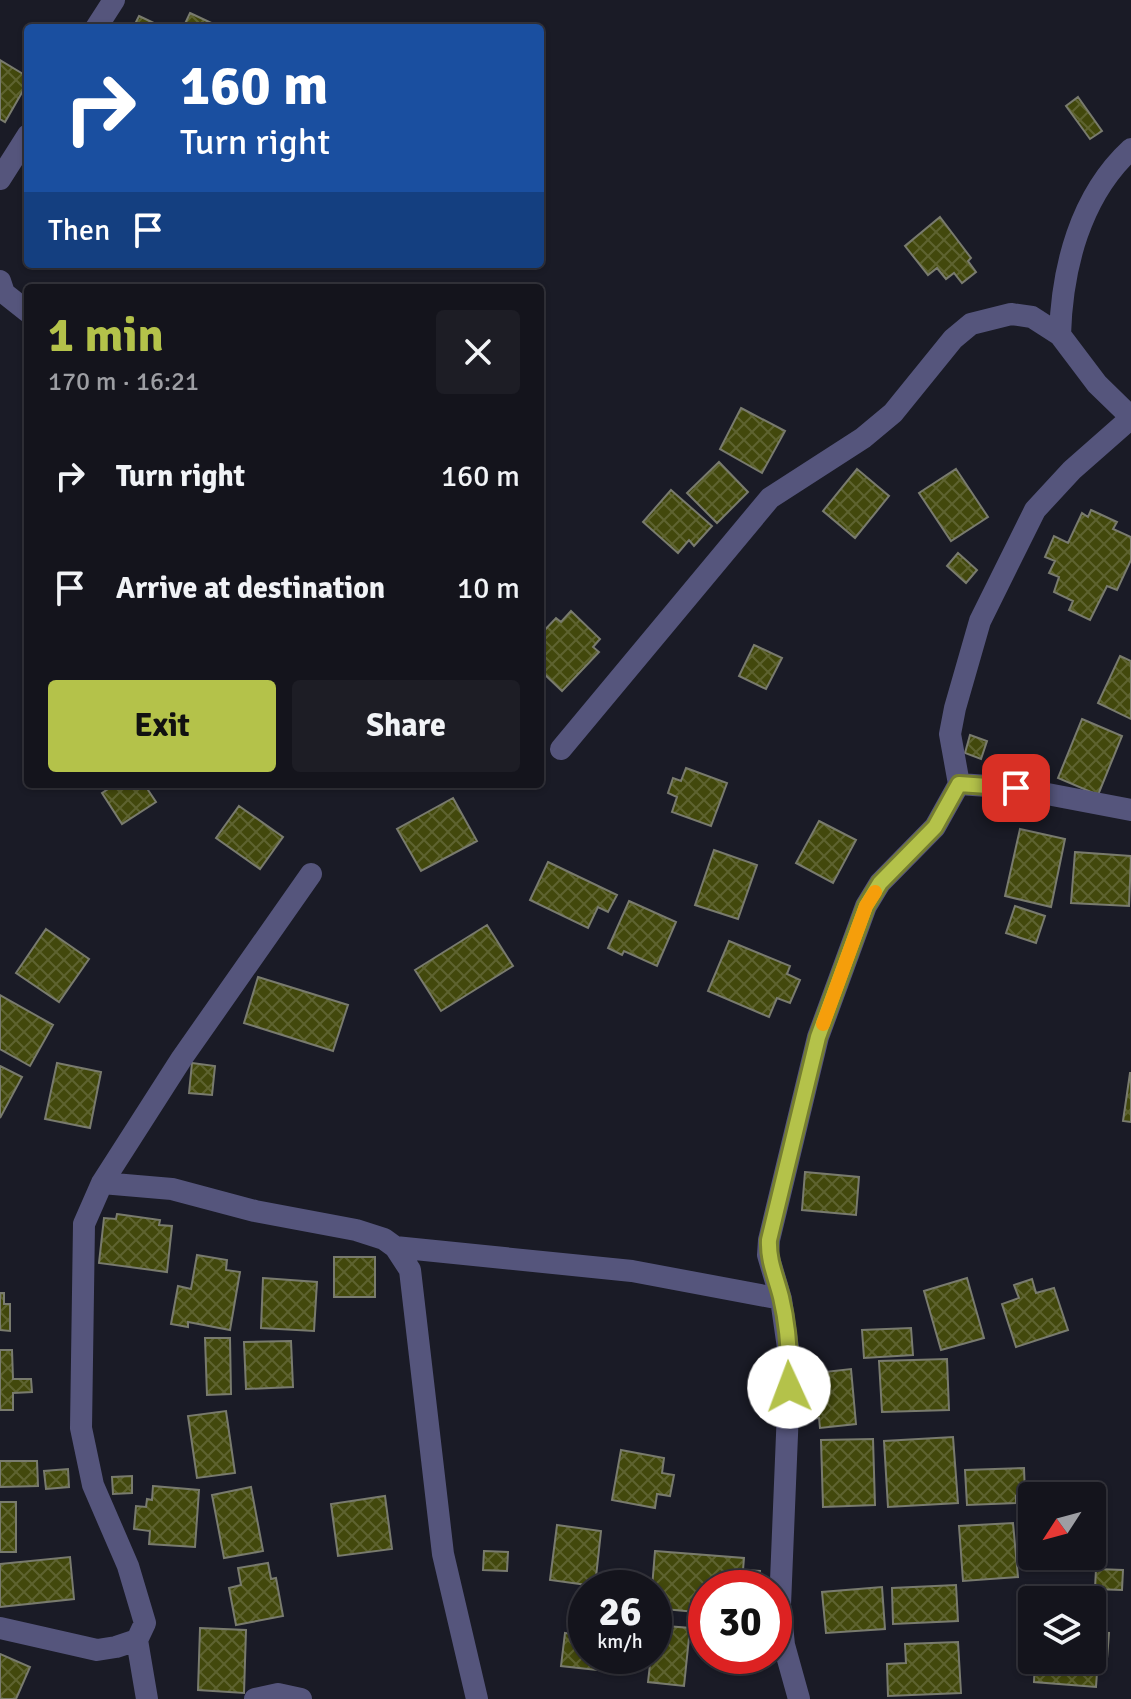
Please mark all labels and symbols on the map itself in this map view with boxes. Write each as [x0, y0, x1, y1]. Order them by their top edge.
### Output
pin [982, 754, 1050, 822]
position arrow [747, 1345, 831, 1429]
north arrow [1018, 1482, 1106, 1570]
speed limit sign: 30 [688, 1570, 792, 1674]

